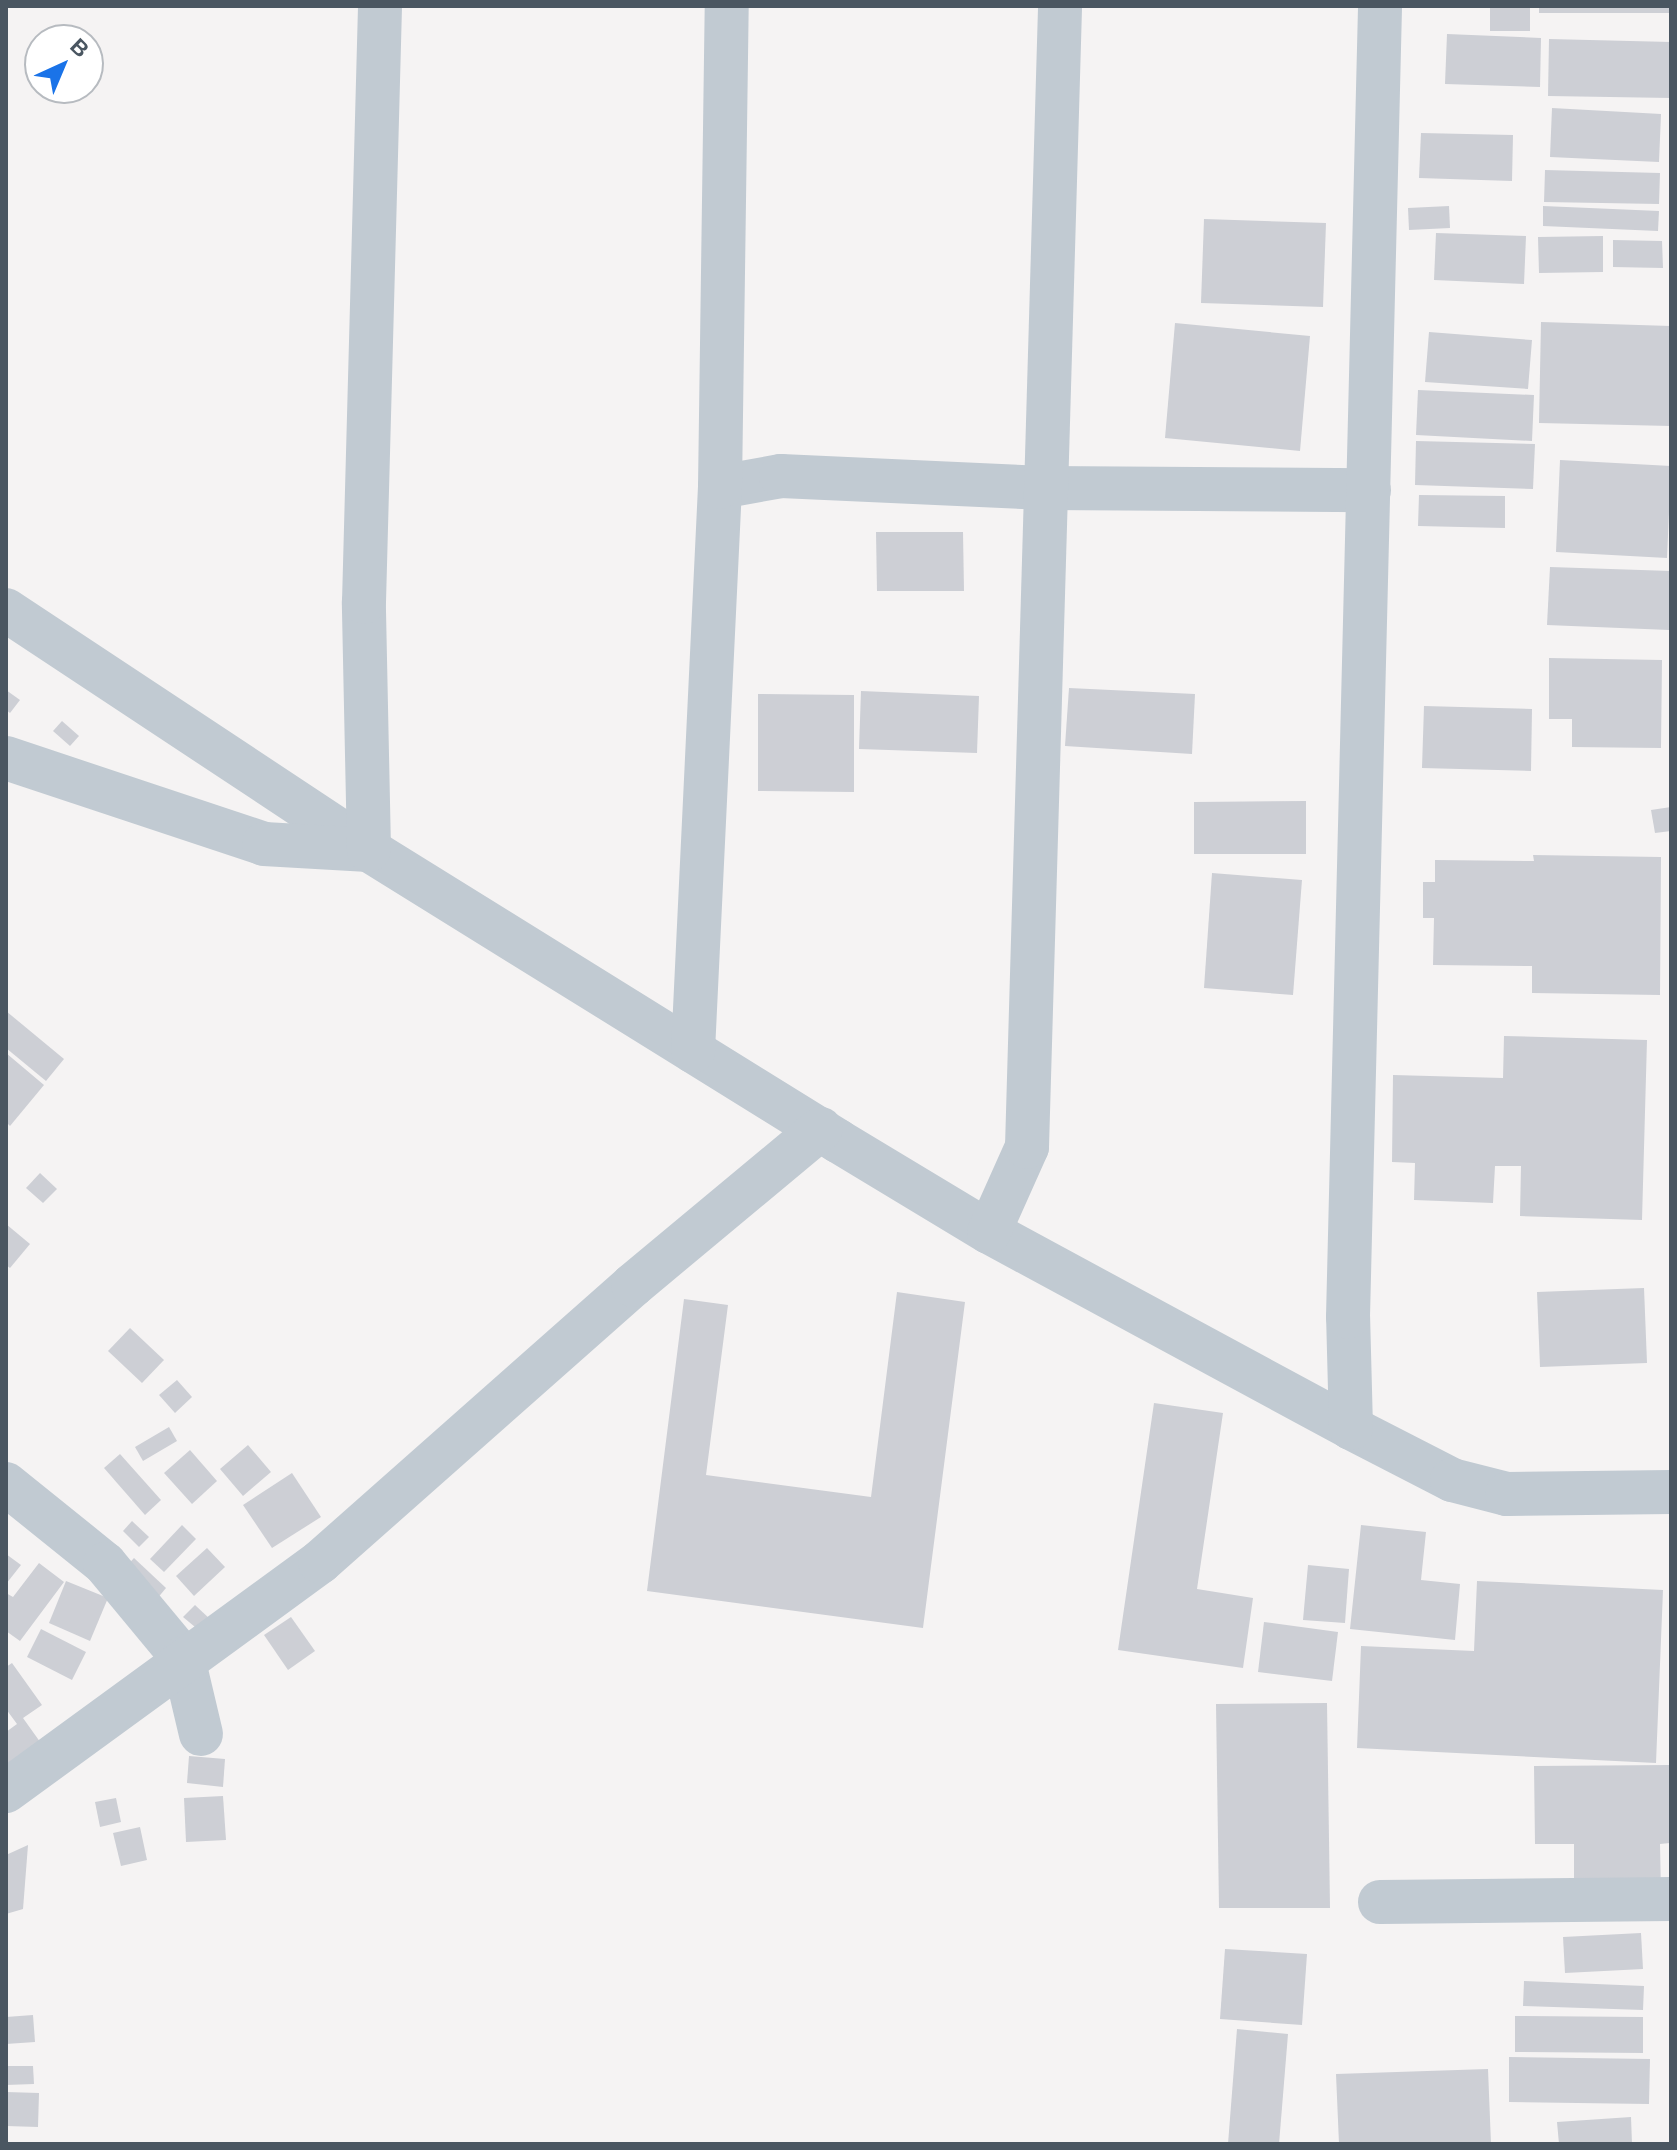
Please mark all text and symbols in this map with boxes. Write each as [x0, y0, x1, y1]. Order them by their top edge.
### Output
north arrow [24, 24, 104, 104]
text: B [65, 33, 94, 62]

